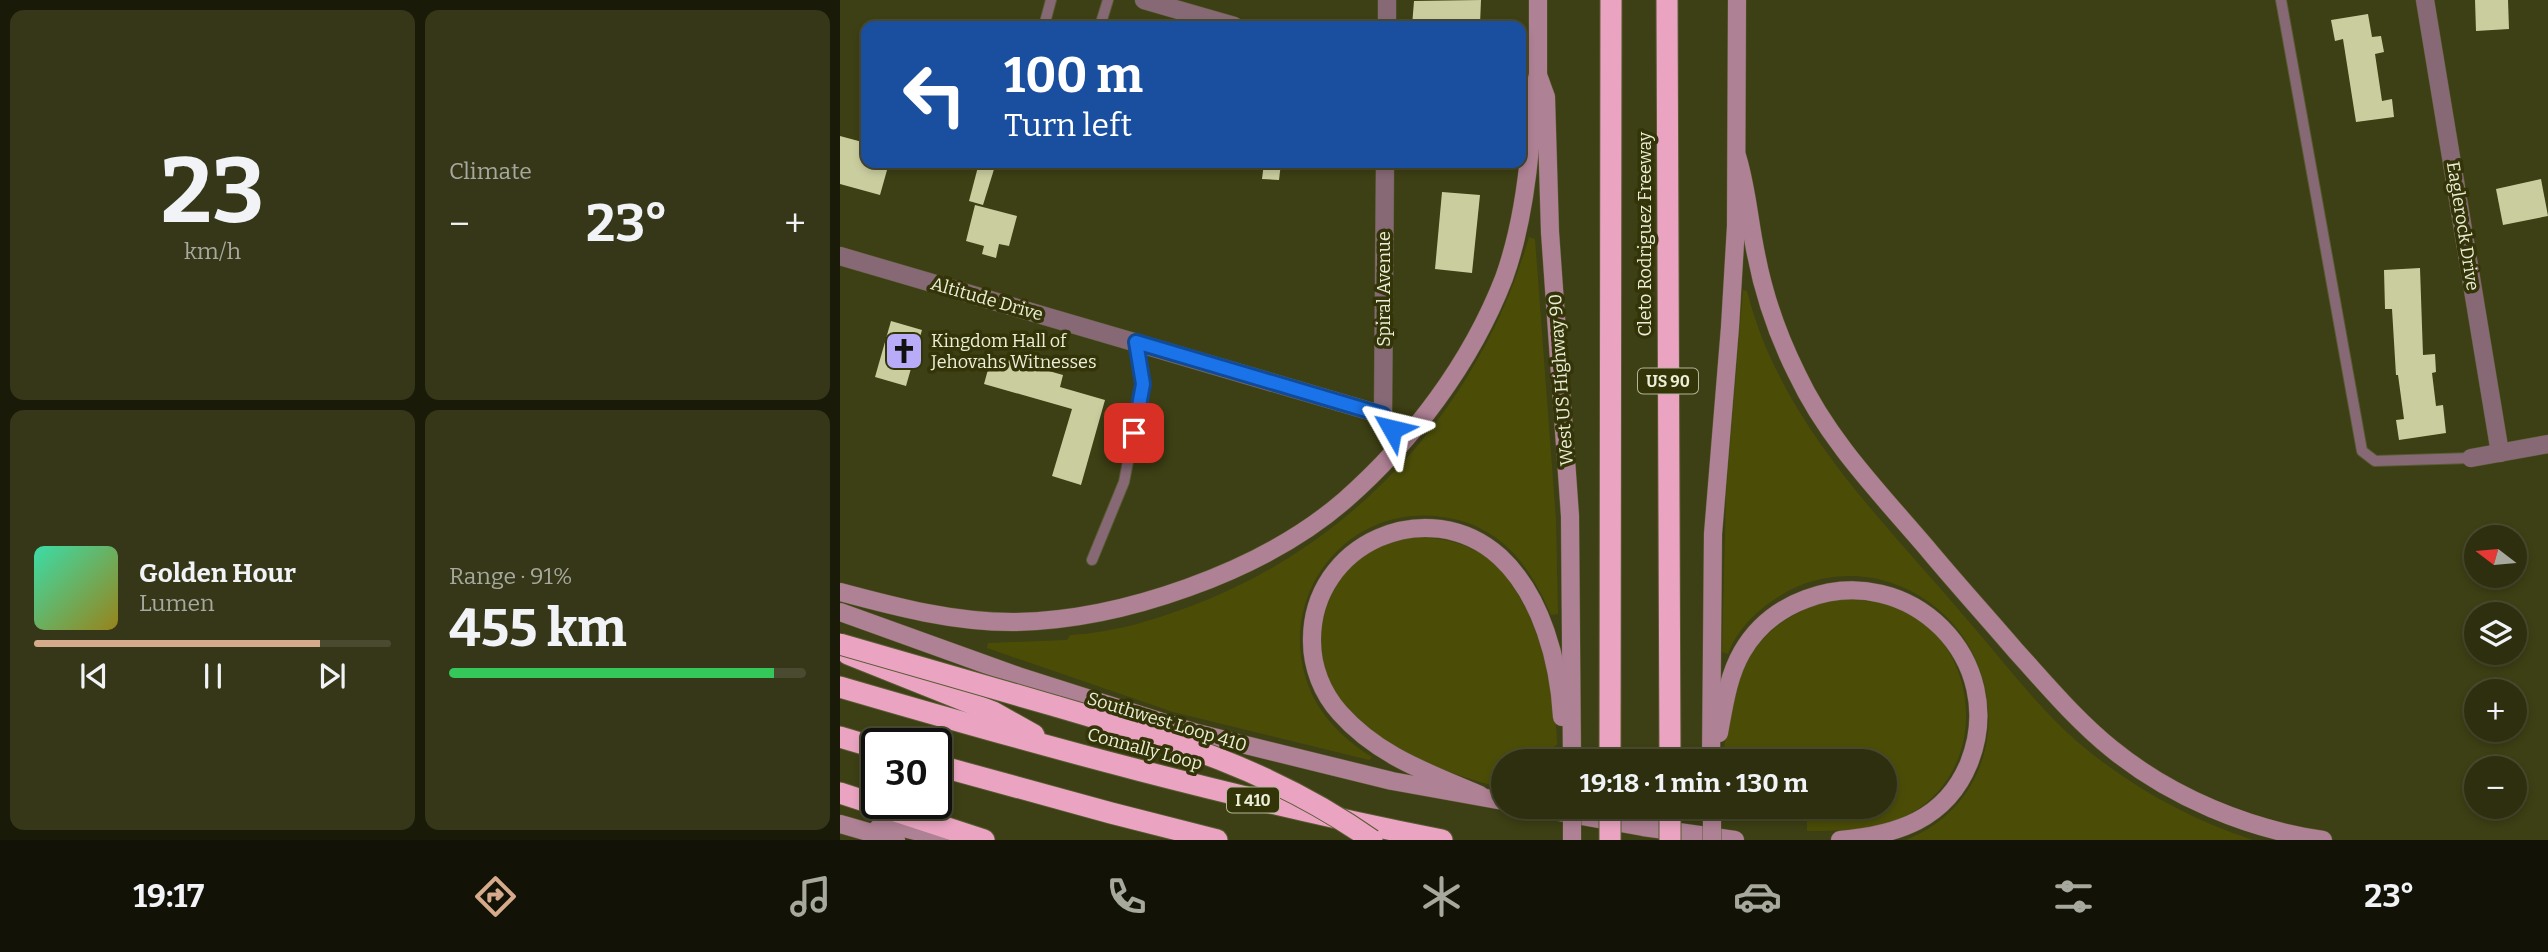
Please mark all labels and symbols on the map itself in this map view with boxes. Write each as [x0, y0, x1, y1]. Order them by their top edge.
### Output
street label: Cleto Rodriguez Freeway [1634, 131, 1656, 336]
street label: Eaglerock Drive [2442, 160, 2484, 292]
street label: Spiral Avenue [1373, 231, 1395, 347]
street label: Altitude Drive [928, 272, 1046, 326]
street label: West US Highway 90 [1544, 293, 1578, 467]
church icon: Kingdom Hall of Jehovahs Witnesses [883, 330, 925, 372]
place label: Kingdom Hall of Jehovahs Witnesses [930, 330, 1097, 373]
road number: US 90 [1638, 368, 1698, 394]
position arrow [1355, 392, 1429, 466]
pin [1104, 403, 1164, 463]
north arrow [2464, 525, 2527, 588]
street label: Southwest Loop 410 [1084, 687, 1250, 757]
street label: Connally Loop [1085, 723, 1205, 775]
speed limit sign: 30 [861, 728, 952, 819]
road number: I 410 [1227, 788, 1279, 813]

